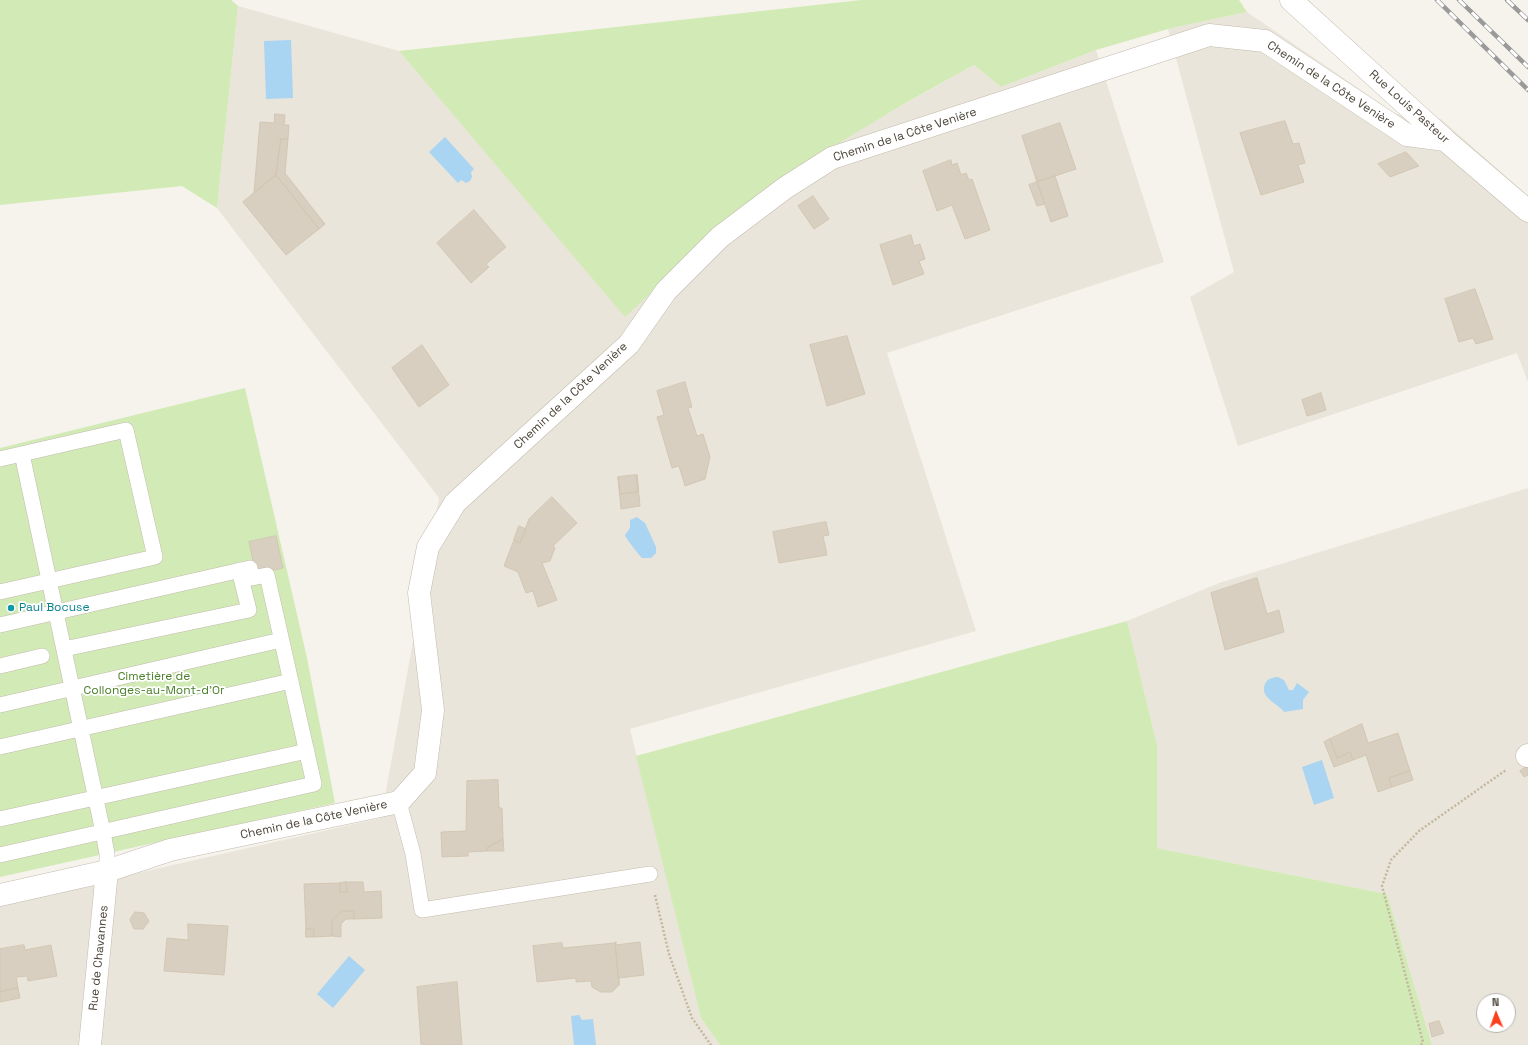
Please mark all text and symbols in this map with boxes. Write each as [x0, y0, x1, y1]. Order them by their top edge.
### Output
street label: Chemin de la Côte Venière [1264, 38, 1398, 132]
street label: Rue Louis Pasteur [1366, 67, 1452, 147]
street label: Chemin de la Côte Venière [831, 105, 979, 165]
street label: Chemin de la Côte Venière [511, 340, 631, 452]
place label: Paul Bocuse [19, 601, 89, 615]
marker: Paul Bocuse [6, 603, 16, 613]
park label: Cimetière de Collonges-au-Mont-d'Or [84, 670, 224, 698]
street label: Chemin de la Côte Venière [239, 797, 389, 843]
street label: Rue de Chavannes [86, 905, 112, 1011]
north arrow [1476, 993, 1516, 1033]
text: N [1492, 995, 1500, 1009]

